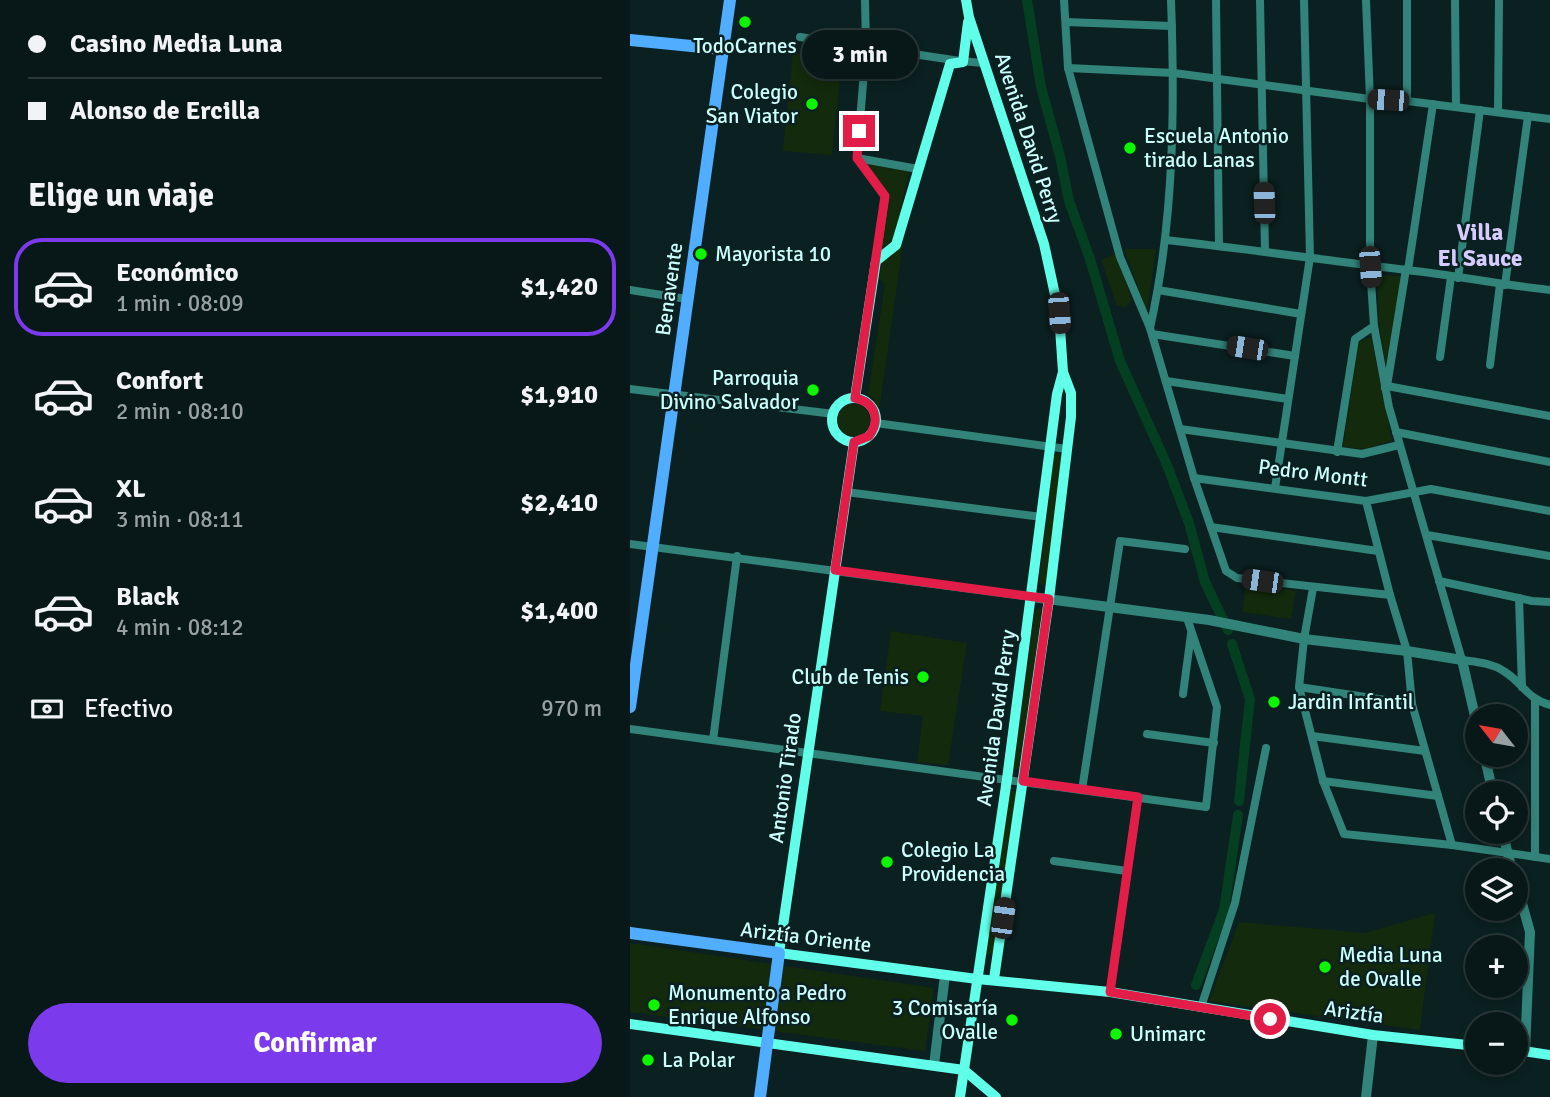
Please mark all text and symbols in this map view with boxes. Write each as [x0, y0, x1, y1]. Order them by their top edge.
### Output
marker: TodoCarnes [737, 14, 753, 30]
text: Casino Media Luna [70, 28, 283, 60]
callout: 3 min [801, 30, 917, 78]
place label: TodoCarnes [693, 33, 797, 59]
text: 3 min [832, 40, 888, 69]
street label: Avenida David Perry [989, 49, 1069, 227]
place label: Colegio San Viator [706, 79, 798, 129]
car [1367, 88, 1410, 112]
text: Alonso de Ercilla [70, 95, 260, 127]
marker: Colegio San Viator [804, 96, 820, 112]
route end [843, 115, 875, 147]
place label: Escuela Antonio tirado Lanas [1144, 123, 1289, 173]
marker: Escuela Antonio tirado Lanas [1122, 140, 1138, 156]
text: Elige un viaje [28, 176, 214, 215]
car [1253, 182, 1276, 224]
district label: Villa El Sauce [1438, 218, 1522, 273]
street label: Benavente [650, 241, 688, 337]
place label: Mayorista 10 [715, 241, 831, 267]
car [1359, 245, 1382, 289]
marker: Mayorista 10 [693, 246, 709, 262]
icon: car [32, 256, 95, 319]
text: Económico [116, 257, 239, 289]
text: $1,420 [520, 271, 598, 303]
text: 1 min · 08:09 [116, 289, 244, 318]
car [1048, 291, 1071, 335]
car [1225, 334, 1270, 362]
icon: car [32, 364, 95, 427]
text: Confort [116, 365, 203, 397]
place label: Parroquia Divino Salvador [660, 365, 799, 415]
text: $1,910 [520, 379, 598, 411]
marker: Parroquia Divino Salvador [805, 382, 821, 398]
text: 2 min · 08:10 [116, 397, 244, 426]
street label: Pedro Montt [1257, 453, 1369, 493]
icon: car [32, 472, 95, 535]
text: XL [116, 473, 146, 505]
text: $2,410 [520, 487, 598, 519]
text: 3 min · 08:11 [116, 505, 244, 534]
car [1240, 568, 1285, 594]
icon: car [32, 580, 95, 643]
text: Black [116, 581, 179, 613]
text: $1,400 [520, 595, 598, 627]
text: 4 min · 08:12 [116, 613, 244, 642]
street label: Avenida David Perry [971, 628, 1021, 808]
place label: Club de Tenis [792, 664, 909, 690]
marker: Club de Tenis [915, 669, 931, 685]
place label: Jardin Infantil [1288, 689, 1414, 715]
icon: cash [28, 690, 66, 728]
text: Efectivo [84, 693, 173, 725]
text: 970 m [541, 694, 602, 723]
marker: Jardin Infantil [1266, 694, 1282, 710]
north arrow [1465, 704, 1528, 766]
map controls [1465, 704, 1528, 1075]
street label: Antonio Tirado [763, 711, 807, 845]
button: locate [1465, 781, 1528, 844]
place label: Colegio La Providencia [901, 837, 1005, 887]
marker: Colegio La Providencia [879, 854, 895, 870]
button: layers [1465, 858, 1528, 921]
car [990, 896, 1017, 940]
street label: Ariztía Oriente [739, 916, 873, 958]
button: + [1465, 935, 1528, 998]
place label: Media Luna de Ovalle [1339, 942, 1443, 992]
marker: Media Luna de Ovalle [1317, 959, 1333, 975]
place label: Monumento a Pedro Enrique Alfonso [668, 980, 847, 1030]
place label: 3 Comisaría Ovalle [892, 995, 998, 1045]
street label: Ariztía [1323, 995, 1385, 1029]
marker: Monumento a Pedro Enrique Alfonso [646, 997, 662, 1013]
button: Confirmar [28, 1003, 602, 1083]
route start [1254, 1003, 1286, 1035]
marker: 3 Comisaría Ovalle [1004, 1012, 1020, 1028]
button: − [1465, 1012, 1528, 1075]
place label: Unimarc [1130, 1021, 1206, 1047]
marker: Unimarc [1108, 1026, 1124, 1042]
place label: La Polar [662, 1047, 735, 1073]
marker: La Polar [640, 1052, 656, 1068]

